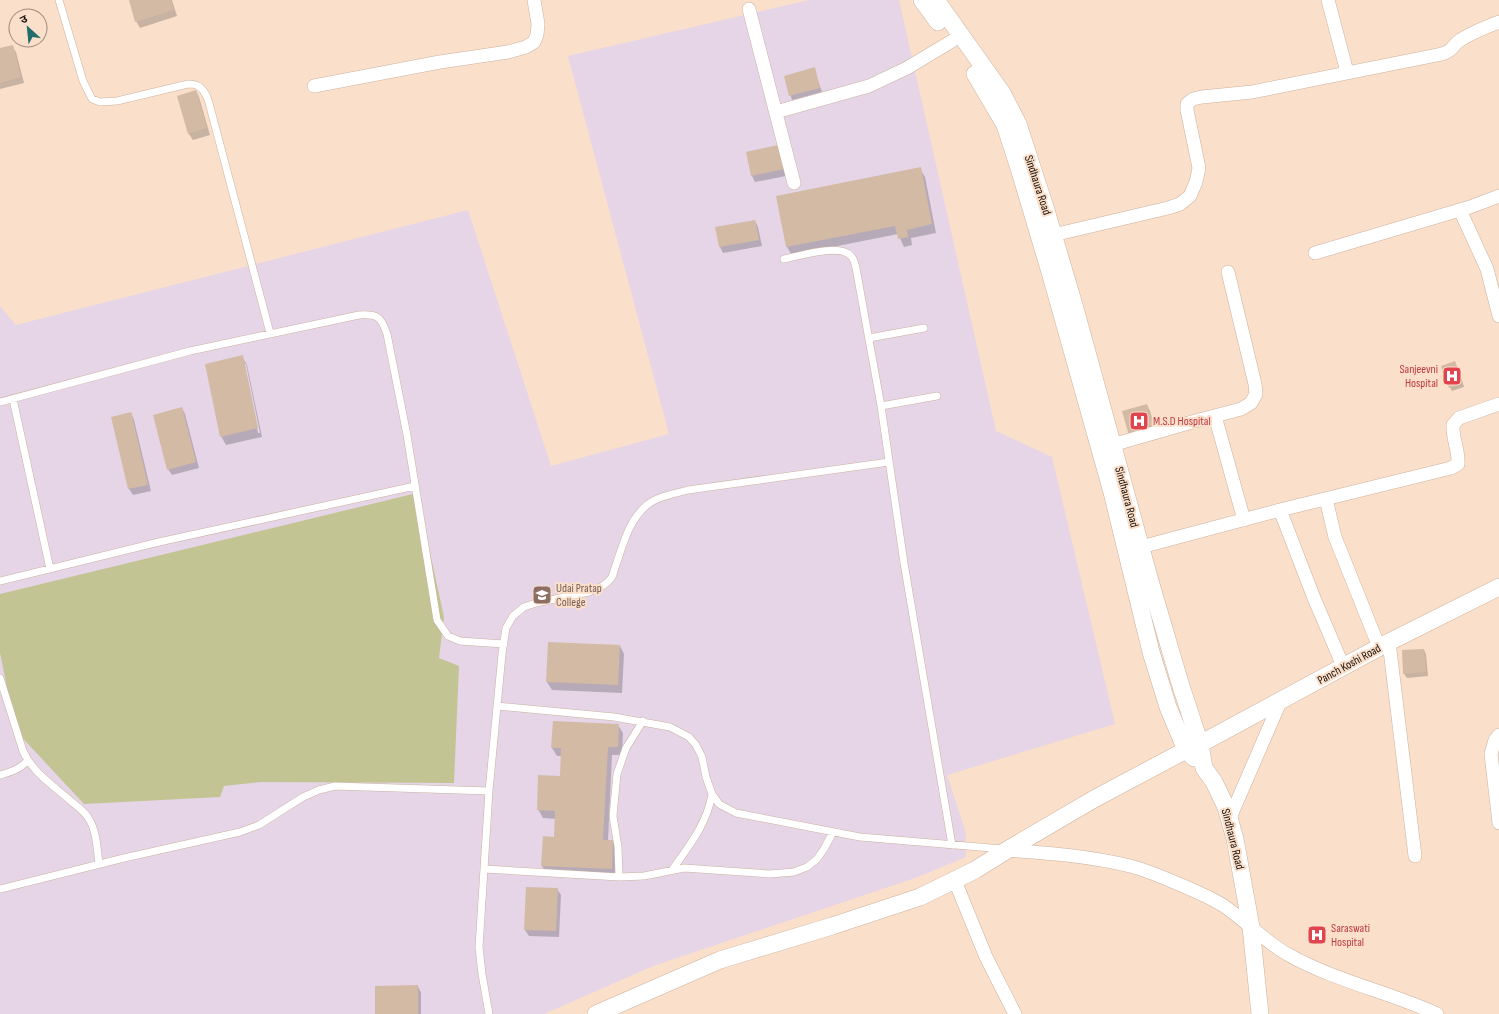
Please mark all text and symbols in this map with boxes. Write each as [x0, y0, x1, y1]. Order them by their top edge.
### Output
north arrow [8, 8, 48, 48]
text: उ [18, 12, 30, 27]
street label: Sindhaura Road [1021, 153, 1054, 217]
place label: Sanjeevni Hospital [1399, 362, 1438, 391]
hospital icon: Sanjeevni Hospital [1441, 365, 1463, 387]
hospital icon: M.S.D Hospital [1128, 410, 1150, 432]
place label: M.S.D Hospital [1153, 414, 1211, 429]
street label: Sindhaura Road [1111, 465, 1142, 529]
place label: Udai Pratap College [556, 581, 602, 610]
school or university icon: Udai Pratap College [531, 584, 553, 606]
street label: Panch Koshi Road [1315, 641, 1384, 688]
street label: Sindhaura Road [1218, 807, 1247, 871]
place label: Saraswati Hospital [1331, 921, 1370, 950]
hospital icon: Saraswati Hospital [1306, 924, 1328, 946]

